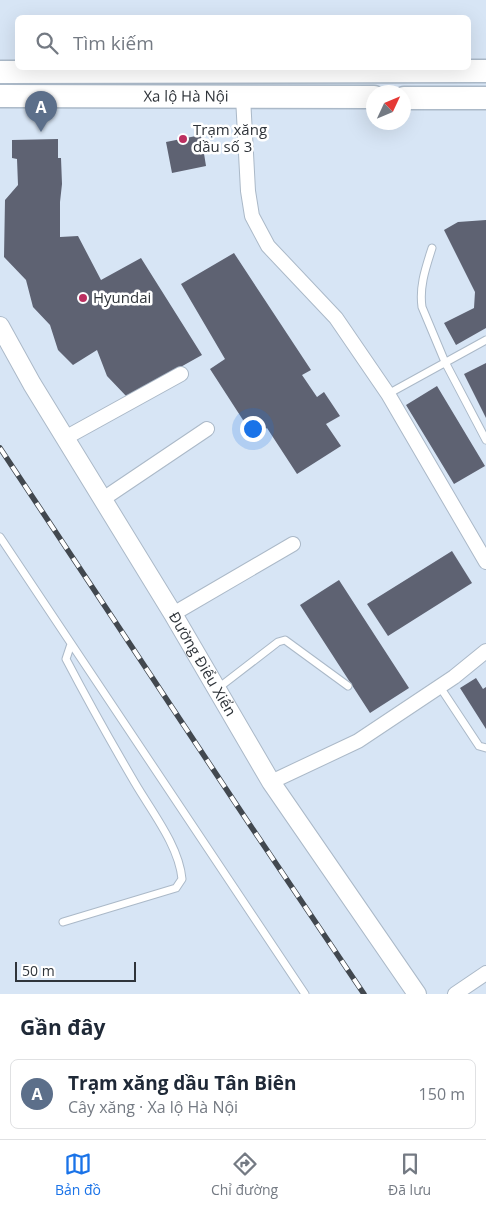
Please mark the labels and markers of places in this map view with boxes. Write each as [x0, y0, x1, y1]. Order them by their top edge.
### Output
pin: A [25, 91, 57, 132]
place label: Trạm xăng dầu số 3 [193, 119, 267, 156]
marker: Trạm xăng dầu số 3 [177, 133, 189, 145]
place label: Hyundai [93, 287, 151, 307]
marker: Hyundai [77, 292, 89, 304]

